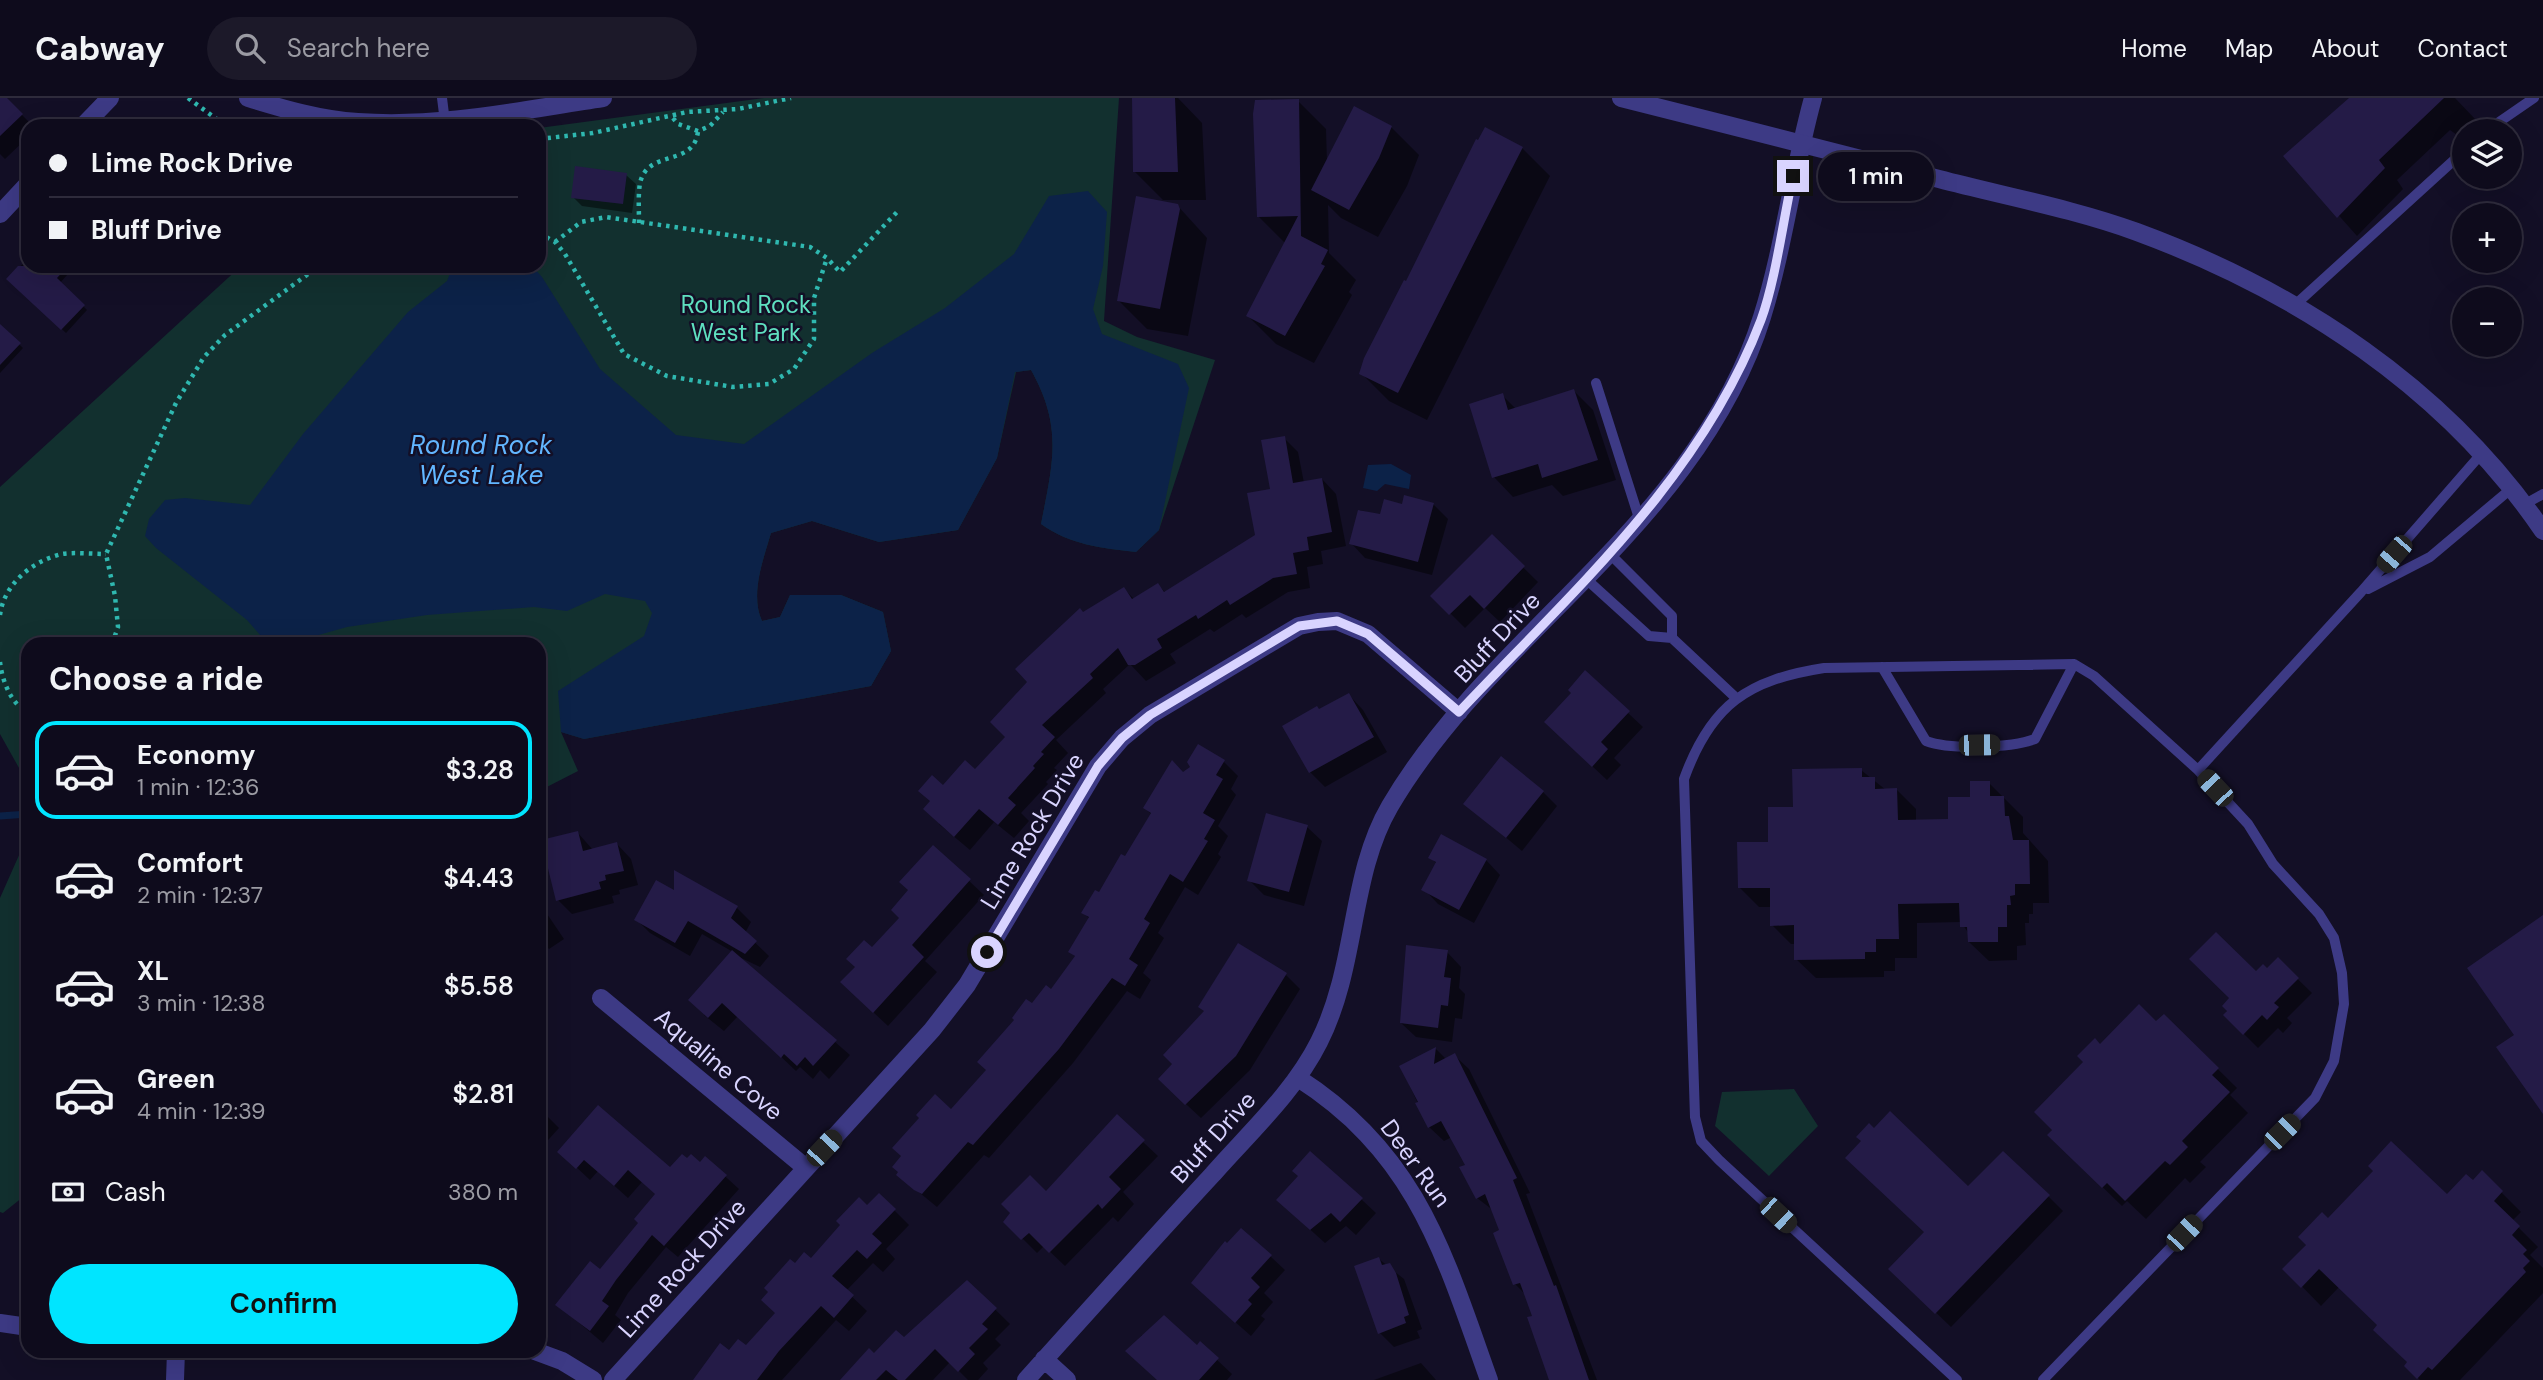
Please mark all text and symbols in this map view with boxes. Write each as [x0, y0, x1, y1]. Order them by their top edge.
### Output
search box [207, 17, 697, 80]
text: Cabway [35, 27, 165, 70]
icon: search [231, 29, 269, 67]
text: Search here [287, 31, 430, 65]
text: Home [2121, 33, 2187, 64]
text: Map [2225, 33, 2273, 64]
text: About [2311, 33, 2380, 64]
text: Contact [2418, 33, 2508, 64]
map controls [2452, 119, 2522, 357]
button: layers [2452, 119, 2522, 189]
text: Lime Rock Drive [91, 146, 293, 180]
callout: 1 min [1818, 152, 1933, 200]
route end [1777, 160, 1809, 192]
text: 1 min [1849, 161, 1903, 191]
button: + [2452, 203, 2522, 273]
text: Bluff Drive [91, 213, 222, 247]
button: − [2452, 287, 2522, 357]
park label: Round Rock West Park [681, 289, 811, 348]
water label: Round Rock West Lake [410, 428, 553, 492]
car [2373, 531, 2416, 577]
street label: Bluff Drive [1447, 585, 1547, 689]
text: Choose a ride [49, 658, 264, 700]
car [1958, 734, 2001, 756]
text: Economy [137, 738, 255, 772]
icon: car [53, 739, 116, 802]
street label: Lime Rock Drive [973, 747, 1091, 915]
text: $3.28 [446, 753, 514, 787]
car [2193, 765, 2238, 811]
text: 1 min · 12:36 [137, 772, 259, 802]
text: Comfort [137, 846, 243, 880]
icon: car [53, 847, 116, 910]
text: $4.43 [444, 861, 514, 895]
text: 2 min · 12:37 [137, 880, 263, 910]
route start [971, 936, 1003, 968]
text: XL [137, 954, 169, 988]
icon: car [53, 955, 116, 1018]
text: $5.58 [444, 969, 514, 1003]
text: 3 min · 12:38 [137, 988, 265, 1018]
street label: Aqualine Cove [648, 1001, 790, 1127]
text: Green [137, 1062, 215, 1096]
icon: car [53, 1063, 116, 1126]
text: $2.81 [453, 1077, 514, 1111]
street label: Bluff Drive [1164, 1085, 1262, 1189]
text: 4 min · 12:39 [137, 1096, 266, 1126]
car [2260, 1110, 2305, 1154]
street label: Deer Run [1374, 1113, 1458, 1213]
car [802, 1125, 847, 1171]
icon: cash [49, 1173, 87, 1211]
text: Cash [105, 1175, 166, 1209]
text: 380 m [448, 1177, 518, 1207]
street label: Lime Rock Drive [611, 1192, 753, 1344]
car [1756, 1193, 1801, 1237]
car [2162, 1211, 2207, 1255]
button: Confirm [49, 1264, 518, 1344]

